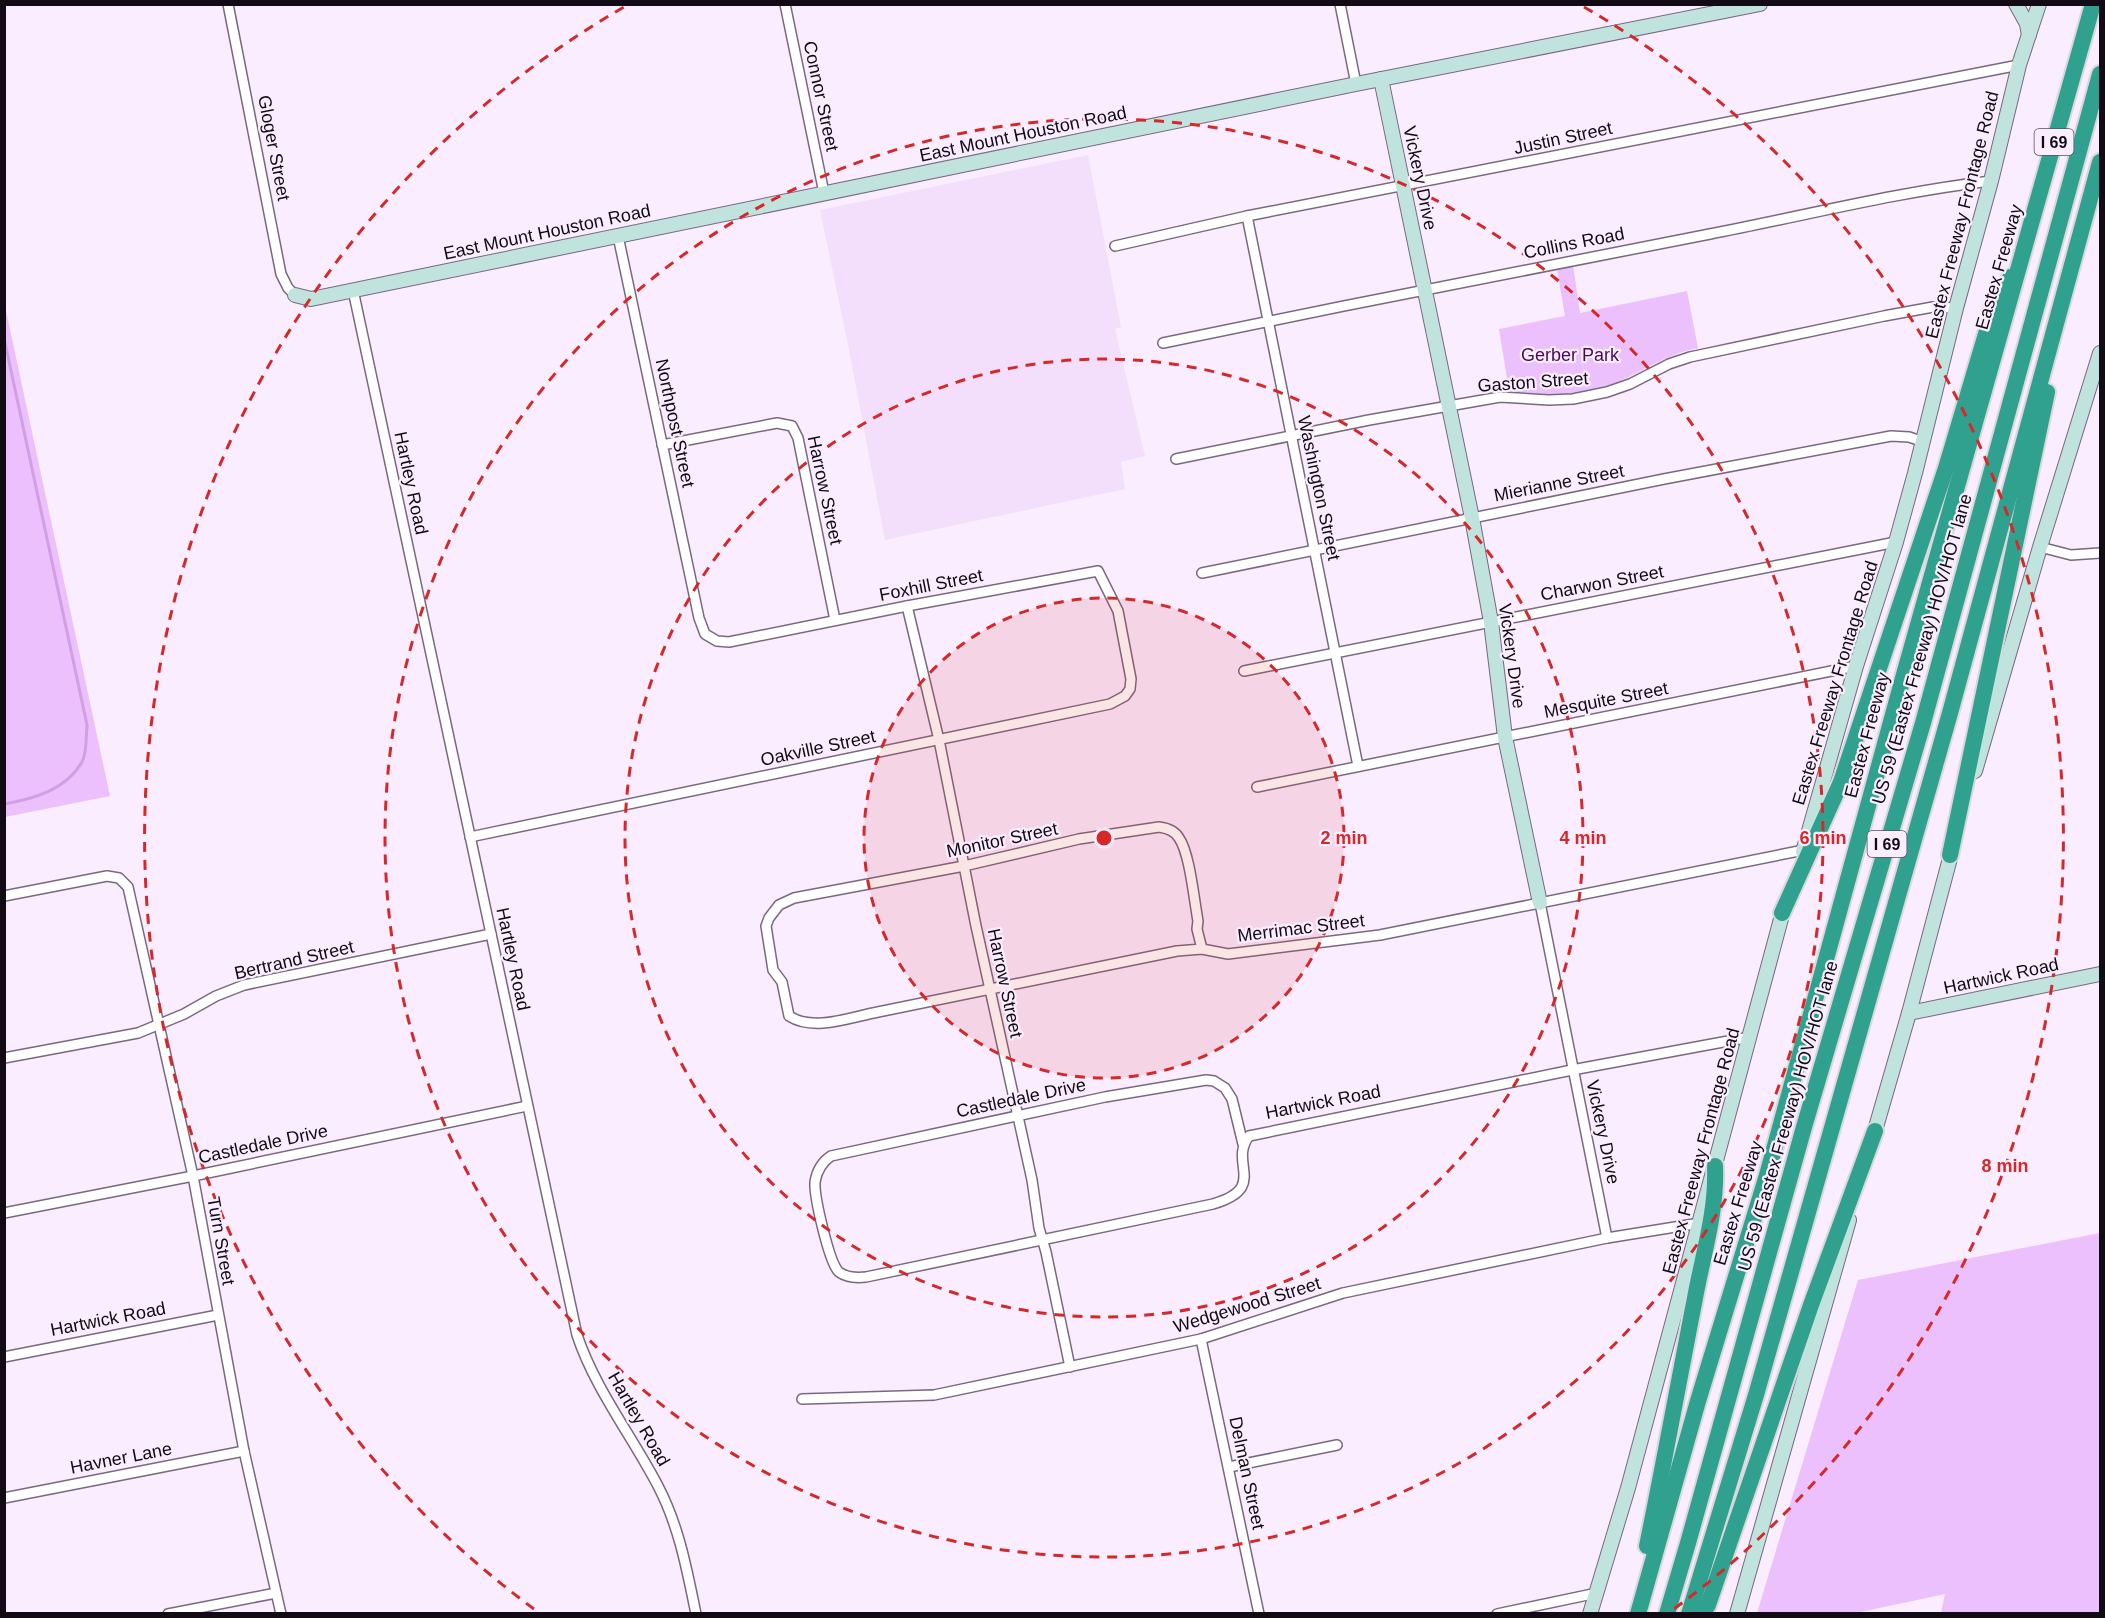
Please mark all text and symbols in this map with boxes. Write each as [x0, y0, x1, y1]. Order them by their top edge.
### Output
street label: Connor Street [800, 39, 842, 153]
street label: Eastex Freeway Frontage Road [1921, 89, 2003, 341]
street label: Gloger Street [254, 94, 294, 202]
street label: East Mount Houston Road [918, 102, 1128, 166]
street label: Justin Street [1512, 118, 1614, 158]
street label: Vickery Drive [1399, 124, 1441, 232]
road number: I 69 [2034, 129, 2074, 155]
street label: East Mount Houston Road [442, 200, 652, 264]
street label: Eastex Freeway [1971, 202, 2027, 332]
street label: Collins Road [1522, 223, 1626, 263]
park label: Gerber Park [1521, 345, 1620, 365]
street label: Northpost Street [652, 357, 698, 489]
street label: Gaston Street [1477, 368, 1589, 396]
street label: Washington Street [1294, 414, 1344, 562]
street label: Hartley Road [390, 430, 432, 536]
street label: Harrow Street [804, 434, 846, 546]
street label: Mierianne Street [1492, 461, 1626, 505]
street label: US 59 (Eastex Freeway) HOV/HOT lane [1867, 491, 1977, 807]
street label: Eastex Freeway Frontage Road [1788, 559, 1882, 807]
street label: Charwon Street [1539, 561, 1665, 605]
street label: Foxhill Street [878, 565, 984, 605]
street label: Vickery Drive [1495, 602, 1529, 710]
street label: Eastex Freeway [1840, 670, 1894, 800]
street label: Mesquite Street [1542, 678, 1670, 722]
street label: Oakville Street [759, 726, 877, 770]
street label: Monitor Street [945, 818, 1059, 862]
centre of rings [1094, 828, 1114, 848]
text: 2 min [1320, 828, 1368, 848]
text: 4 min [1559, 828, 1607, 848]
text: 6 min [1799, 828, 1847, 848]
road number: I 69 [1868, 831, 1906, 857]
street label: Hartley Road [492, 906, 534, 1012]
street label: Merrimac Street [1236, 910, 1366, 946]
street label: Harrow Street [984, 927, 1026, 1039]
street label: Bertrand Street [232, 937, 356, 983]
street label: Hartwick Road [1942, 954, 2060, 998]
street label: US 59 (Eastex Freeway) HOV/HOT lane [1733, 958, 1843, 1274]
street label: Eastex Freeway Frontage Road [1658, 1026, 1744, 1276]
street label: Castledale Drive [954, 1074, 1088, 1122]
street label: Vickery Drive [1582, 1078, 1624, 1186]
street label: Hartwick Road [1264, 1081, 1382, 1123]
street label: Castledale Drive [196, 1120, 330, 1168]
street label: Eastex Freeway [1709, 1138, 1767, 1268]
text: 8 min [1981, 1156, 2029, 1176]
street label: Turn Street [203, 1195, 239, 1287]
street label: Wedgewood Street [1171, 1273, 1323, 1337]
street label: Hartwick Road [49, 1298, 167, 1340]
street label: Hartley Road [604, 1369, 674, 1469]
street label: Delman Street [1225, 1415, 1269, 1531]
street label: Havner Lane [68, 1438, 174, 1478]

